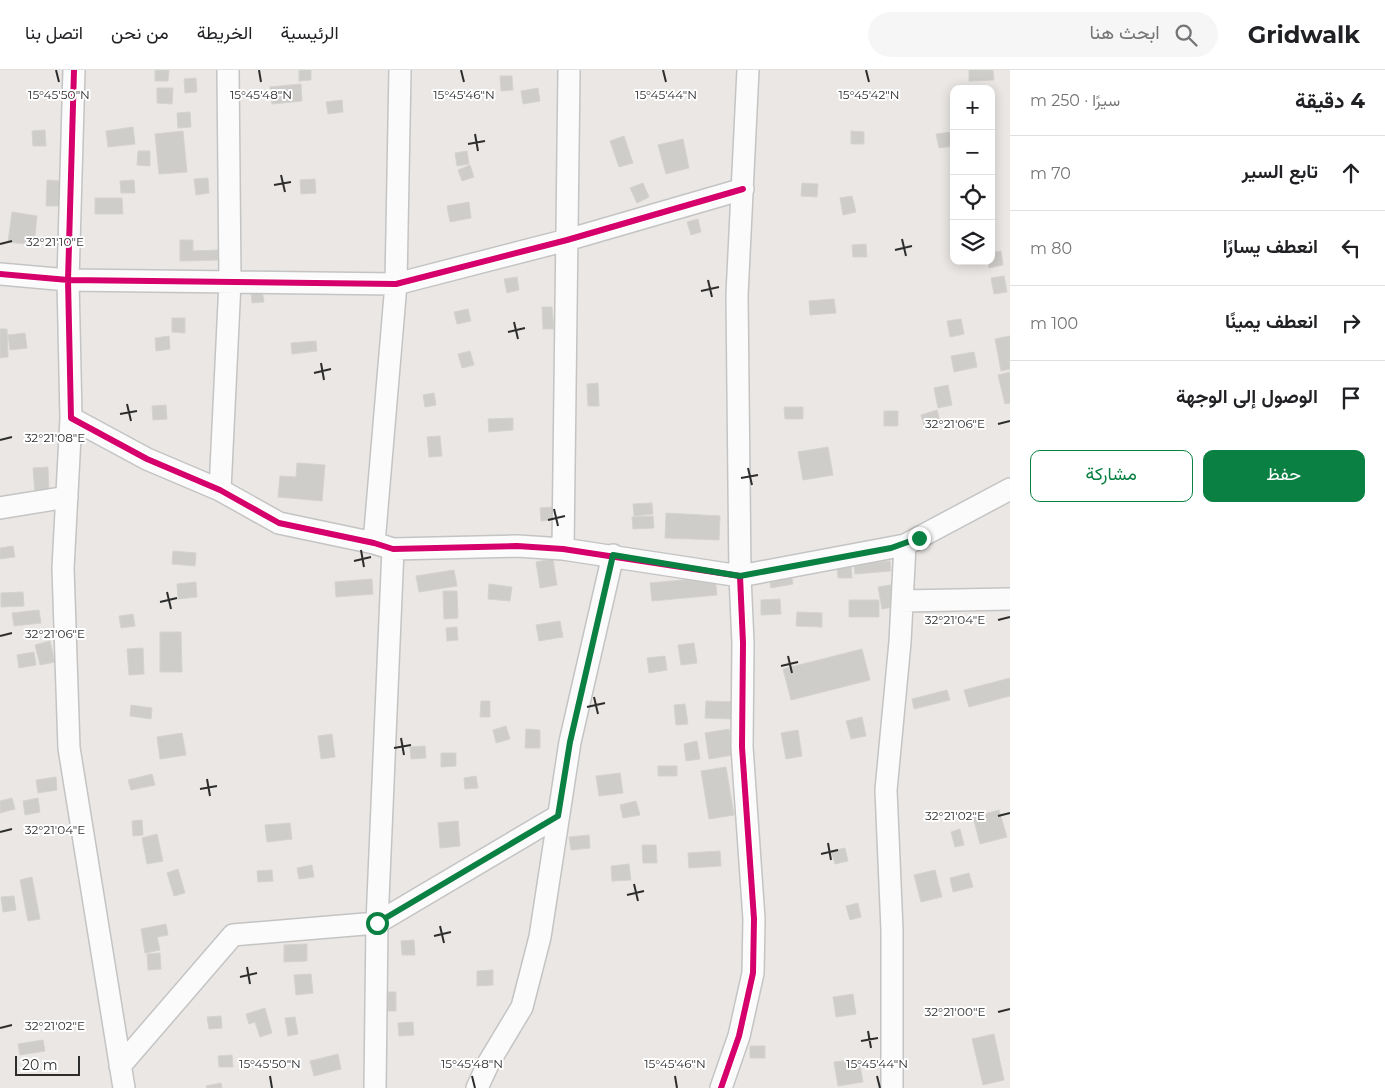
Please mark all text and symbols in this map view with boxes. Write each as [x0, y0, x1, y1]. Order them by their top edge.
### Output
search box [868, 12, 1218, 57]
text: Gridwalk [1248, 20, 1360, 49]
text: ابحث هنا [1090, 21, 1160, 44]
icon: search [1172, 21, 1200, 49]
text: اتصل بنا [25, 22, 83, 44]
text: من نحن [111, 22, 169, 44]
text: الخريطة [197, 22, 252, 44]
text: الرئيسية [280, 22, 339, 44]
map controls [950, 85, 995, 265]
button: + [950, 85, 995, 130]
text: 15°45'50"N [28, 87, 90, 102]
text: 15°45'48"N [230, 87, 292, 102]
text: 15°45'46"N [433, 87, 495, 102]
text: 15°45'44"N [635, 87, 697, 102]
text: 15°45'42"N [838, 87, 900, 102]
text: 4 دقيقة [1295, 88, 1365, 113]
text: سيرًا · 250 m [1030, 91, 1120, 110]
button: − [950, 130, 995, 175]
icon: ahead [1337, 159, 1365, 187]
text: تابع السير [1242, 160, 1318, 183]
text: 70 m [1030, 164, 1071, 183]
button: locate [950, 175, 995, 220]
button: layers [950, 220, 995, 265]
text: 32°21'10"E [26, 234, 84, 249]
icon: left [1337, 234, 1365, 262]
text: انعطف يسارًا [1223, 235, 1318, 258]
text: 80 m [1030, 239, 1072, 258]
icon: right [1337, 309, 1365, 337]
text: انعطف يمينًا [1225, 310, 1318, 333]
text: 100 m [1030, 314, 1078, 333]
icon: arrive [1337, 384, 1365, 412]
text: الوصول إلى الوجهة [1176, 385, 1318, 408]
text: 32°21'06"E [925, 416, 985, 431]
text: 32°21'08"E [25, 430, 85, 445]
button: مشاركة [1030, 450, 1193, 502]
button: حفظ [1203, 450, 1365, 502]
route end [908, 527, 931, 550]
text: 32°21'04"E [925, 612, 985, 627]
text: 32°21'06"E [25, 626, 85, 641]
text: 32°21'02"E [925, 808, 985, 823]
text: 32°21'04"E [25, 822, 85, 837]
route start [366, 912, 389, 935]
text: 32°21'00"E [924, 1004, 986, 1019]
text: 32°21'02"E [25, 1018, 85, 1033]
scale bar [15, 1053, 80, 1076]
text: 20 m [22, 1056, 58, 1074]
text: 15°45'50"N [239, 1056, 301, 1071]
text: 15°45'48"N [441, 1056, 503, 1071]
text: 15°45'46"N [644, 1056, 706, 1071]
text: 15°45'44"N [846, 1056, 908, 1071]

